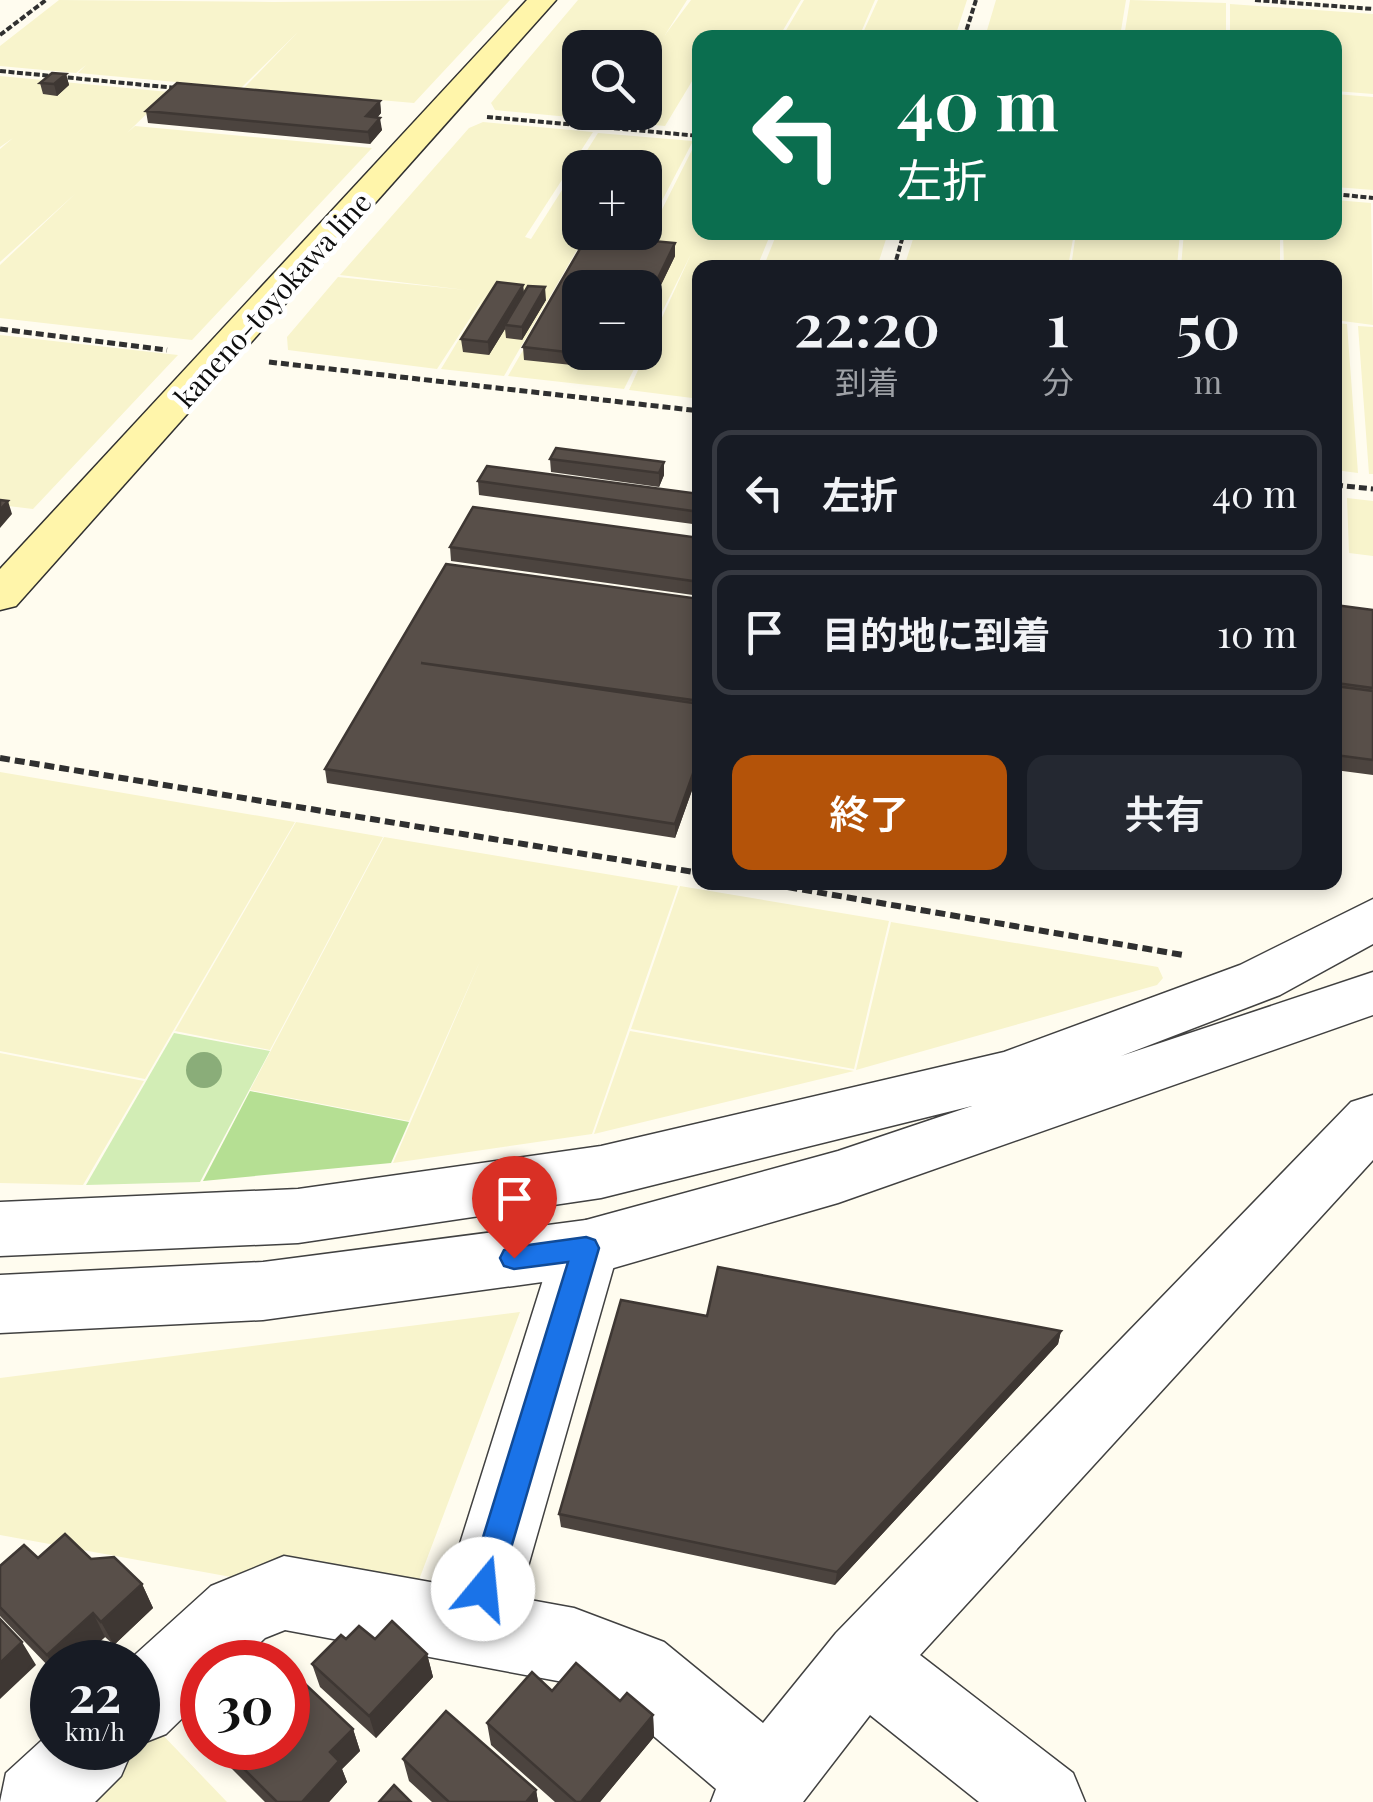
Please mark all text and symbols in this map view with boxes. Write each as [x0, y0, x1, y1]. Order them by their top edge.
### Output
map controls [562, 30, 662, 370]
button: search [562, 30, 662, 130]
text: 40 m [897, 55, 1059, 149]
icon: left [732, 70, 862, 200]
text: 左折 [897, 148, 987, 208]
button: + [562, 150, 662, 250]
street label: kaneno-toyokawa line [166, 184, 378, 414]
button: − [562, 270, 662, 370]
text: 22:20 [794, 282, 940, 362]
text: 1 [1047, 282, 1069, 362]
text: 50 [1176, 284, 1240, 364]
text: 到着 [835, 359, 899, 402]
text: 分 [1042, 359, 1074, 402]
text: m [1194, 359, 1222, 402]
icon: left [737, 465, 792, 520]
text: 40 m [1212, 467, 1297, 518]
text: 左折 [822, 468, 898, 519]
icon: arrive [737, 605, 792, 660]
text: 10 m [1217, 607, 1297, 658]
text: 目的地に到着 [822, 608, 1050, 659]
button: 終了 [732, 755, 1007, 870]
button: 共有 [1027, 755, 1302, 870]
pin [472, 1156, 557, 1259]
icon: arrive [487, 1171, 542, 1226]
position arrow [431, 1537, 535, 1641]
speed limit sign: 30 [180, 1640, 310, 1770]
text: 22 [69, 1659, 121, 1726]
text: km/h [65, 1714, 125, 1747]

